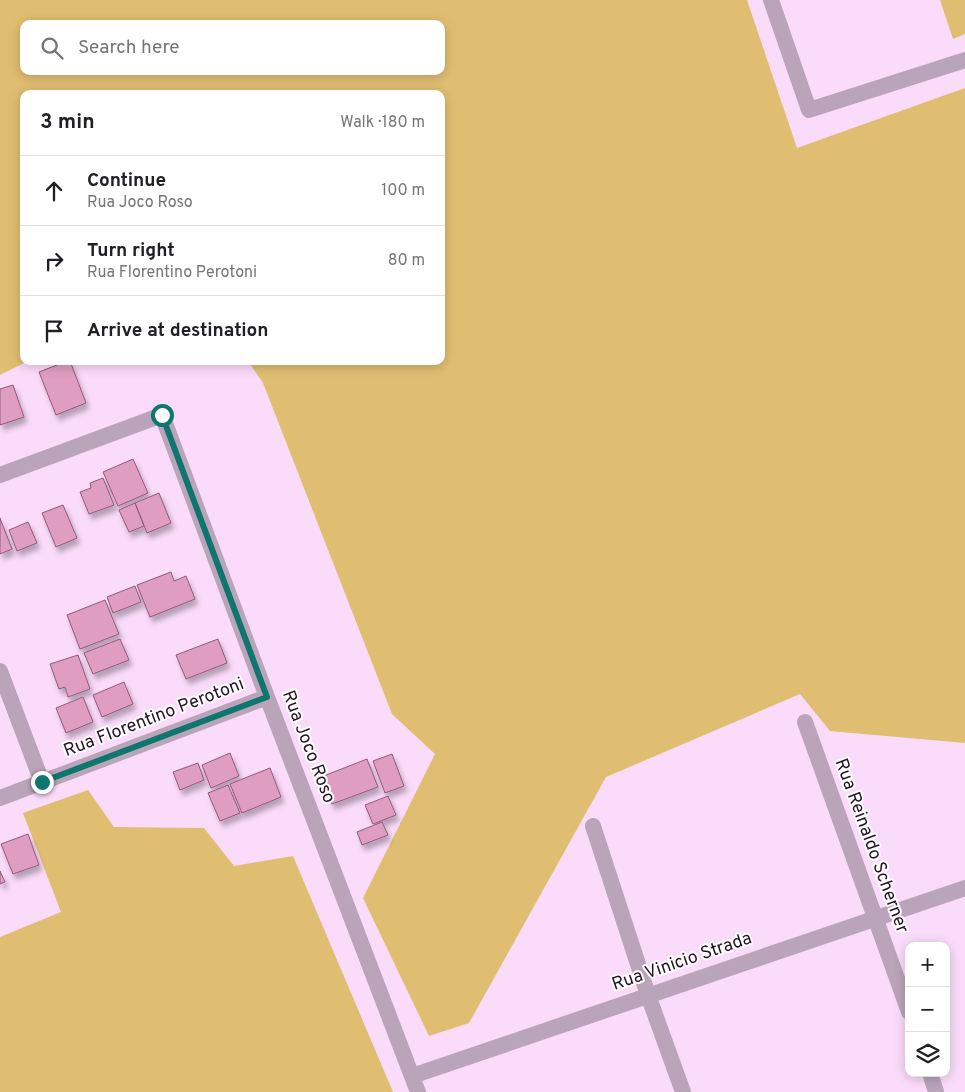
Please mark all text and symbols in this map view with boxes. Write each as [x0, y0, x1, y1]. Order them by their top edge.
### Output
search box [20, 20, 445, 75]
icon: search [38, 34, 66, 62]
text: Search here [78, 36, 180, 60]
text: 3 min [40, 109, 95, 136]
text: Walk · 180 m [340, 113, 425, 133]
text: Continue [87, 169, 166, 193]
icon: ahead [40, 177, 68, 205]
text: 100 m [381, 181, 425, 201]
text: Rua Joco Roso [87, 193, 193, 213]
text: Turn right [87, 239, 175, 263]
icon: right [40, 247, 68, 275]
text: 80 m [388, 251, 425, 271]
text: Rua Florentino Perotoni [87, 263, 257, 283]
icon: arrive [40, 317, 68, 345]
text: Arrive at destination [87, 319, 268, 343]
route start [151, 404, 174, 427]
street label: Rua Florentino Perotoni [61, 673, 247, 763]
street label: Rua Joco Roso [276, 687, 340, 807]
street label: Rua Reinaldo Scherner [829, 756, 913, 936]
route end [31, 771, 54, 794]
street label: Rua Vinicio Strada [609, 927, 755, 997]
map controls [905, 942, 950, 1077]
button: + [905, 942, 950, 987]
button: − [905, 987, 950, 1032]
button: layers [905, 1032, 950, 1077]

